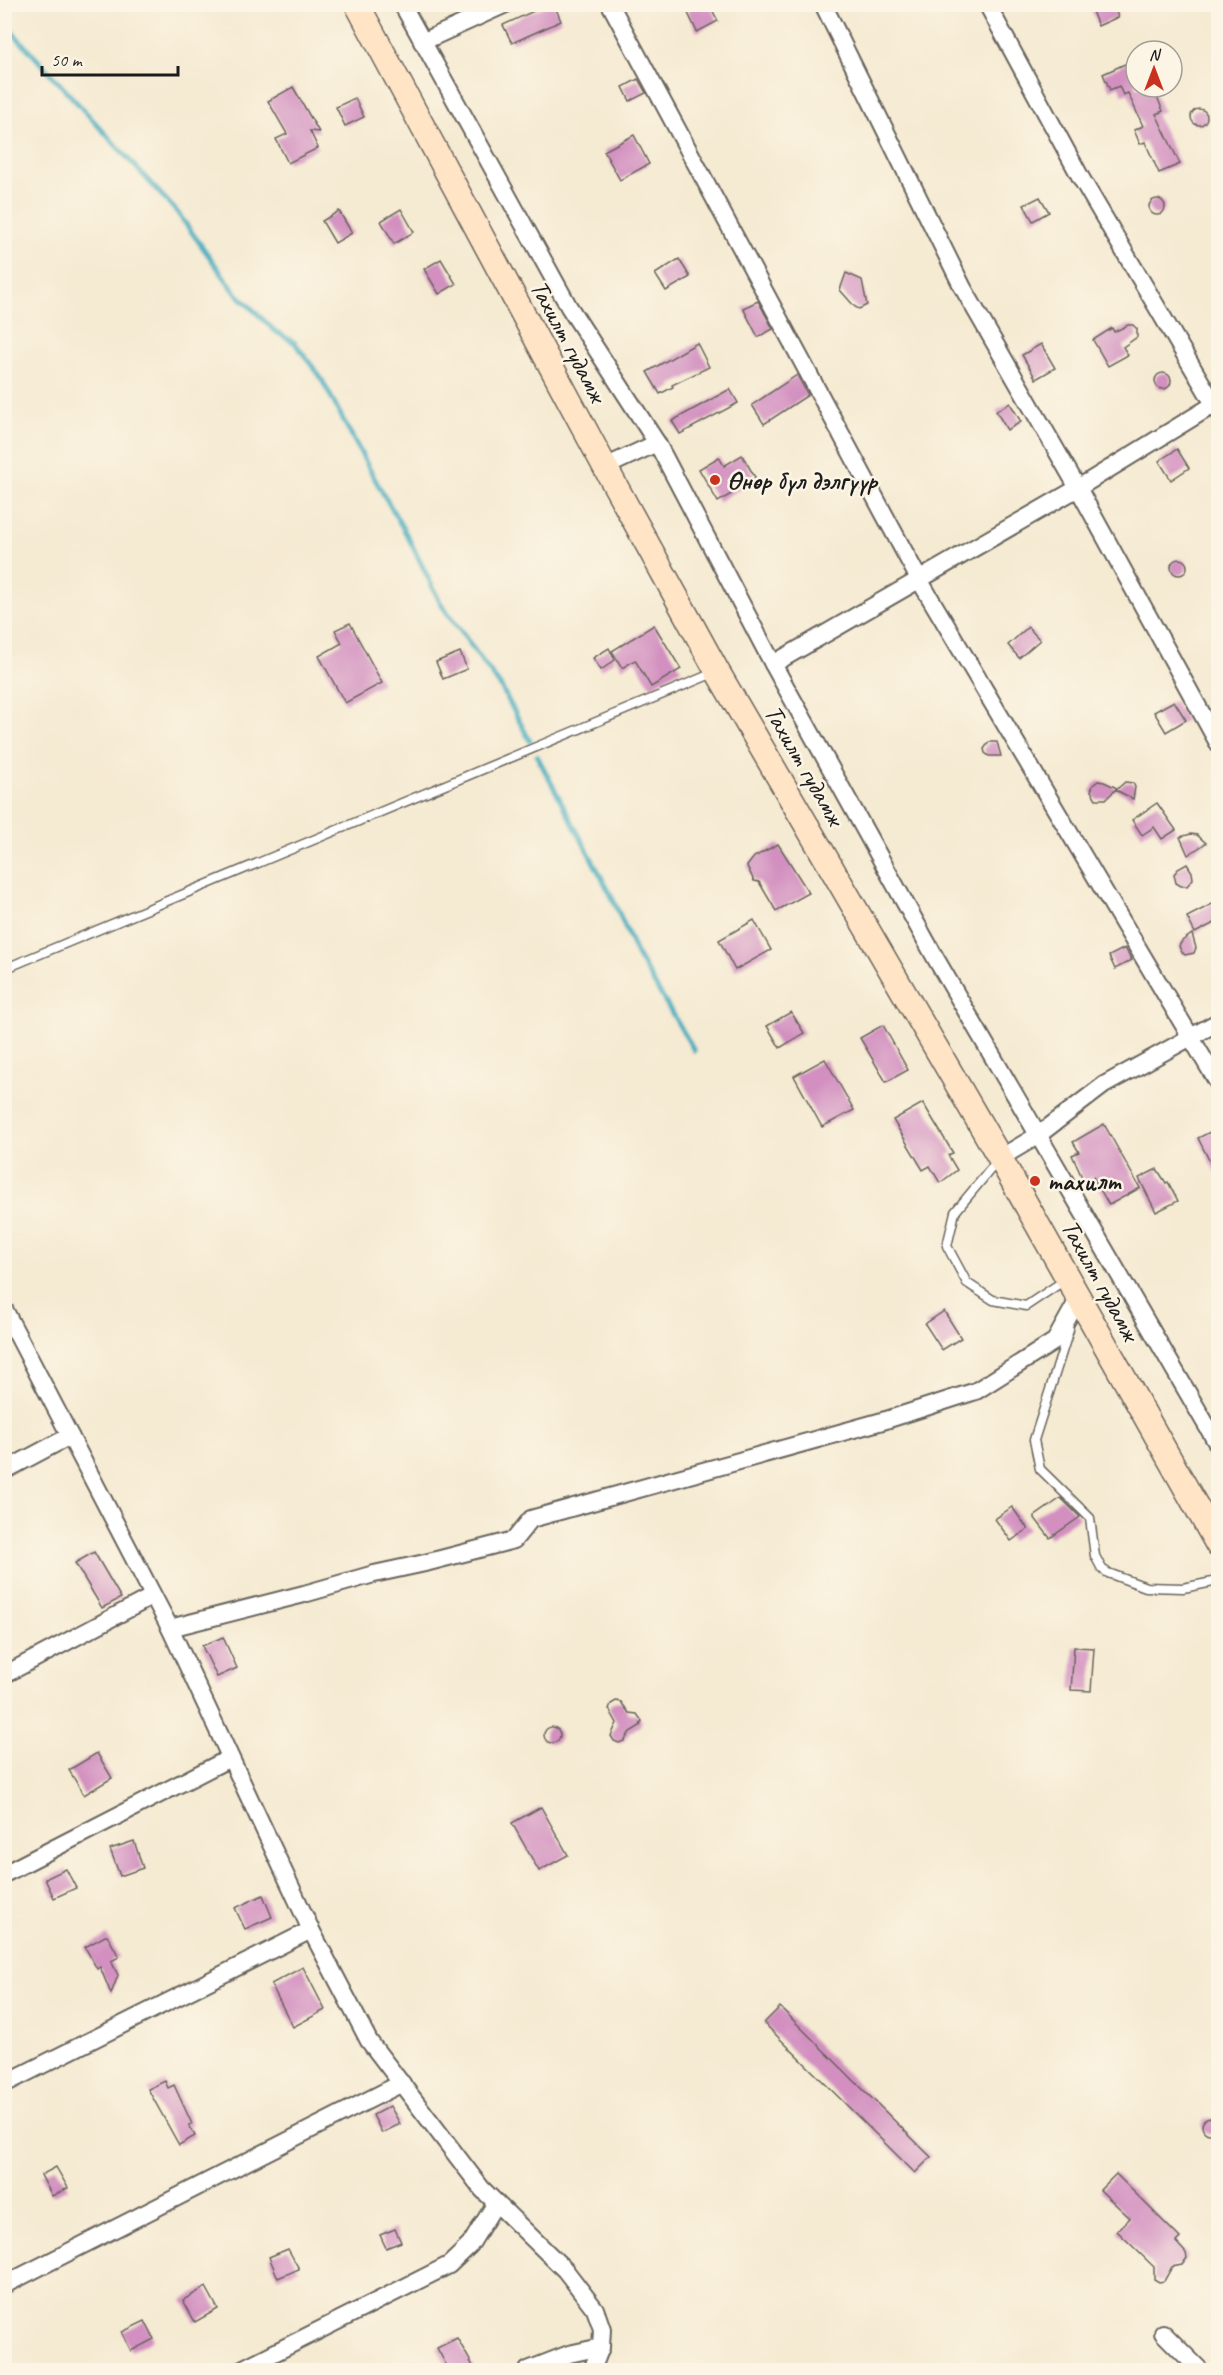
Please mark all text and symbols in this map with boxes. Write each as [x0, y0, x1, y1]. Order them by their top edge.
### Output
scale bar [42, 39, 178, 77]
north arrow [1124, 39, 1184, 99]
text: N [1149, 45, 1162, 65]
text: 50 m [51, 49, 84, 71]
street label: Тахилт гудамж [523, 274, 616, 411]
place label: Өнөр бүл дэлгүүр [727, 464, 879, 497]
marker: Өнөр бүл дэлгүүр [708, 473, 722, 487]
street label: Тахилт гудамж [757, 699, 854, 834]
place label: тахилт [1047, 1165, 1122, 1198]
marker: тахилт [1028, 1174, 1042, 1188]
street label: Тахилт гудамж [1054, 1214, 1149, 1349]

